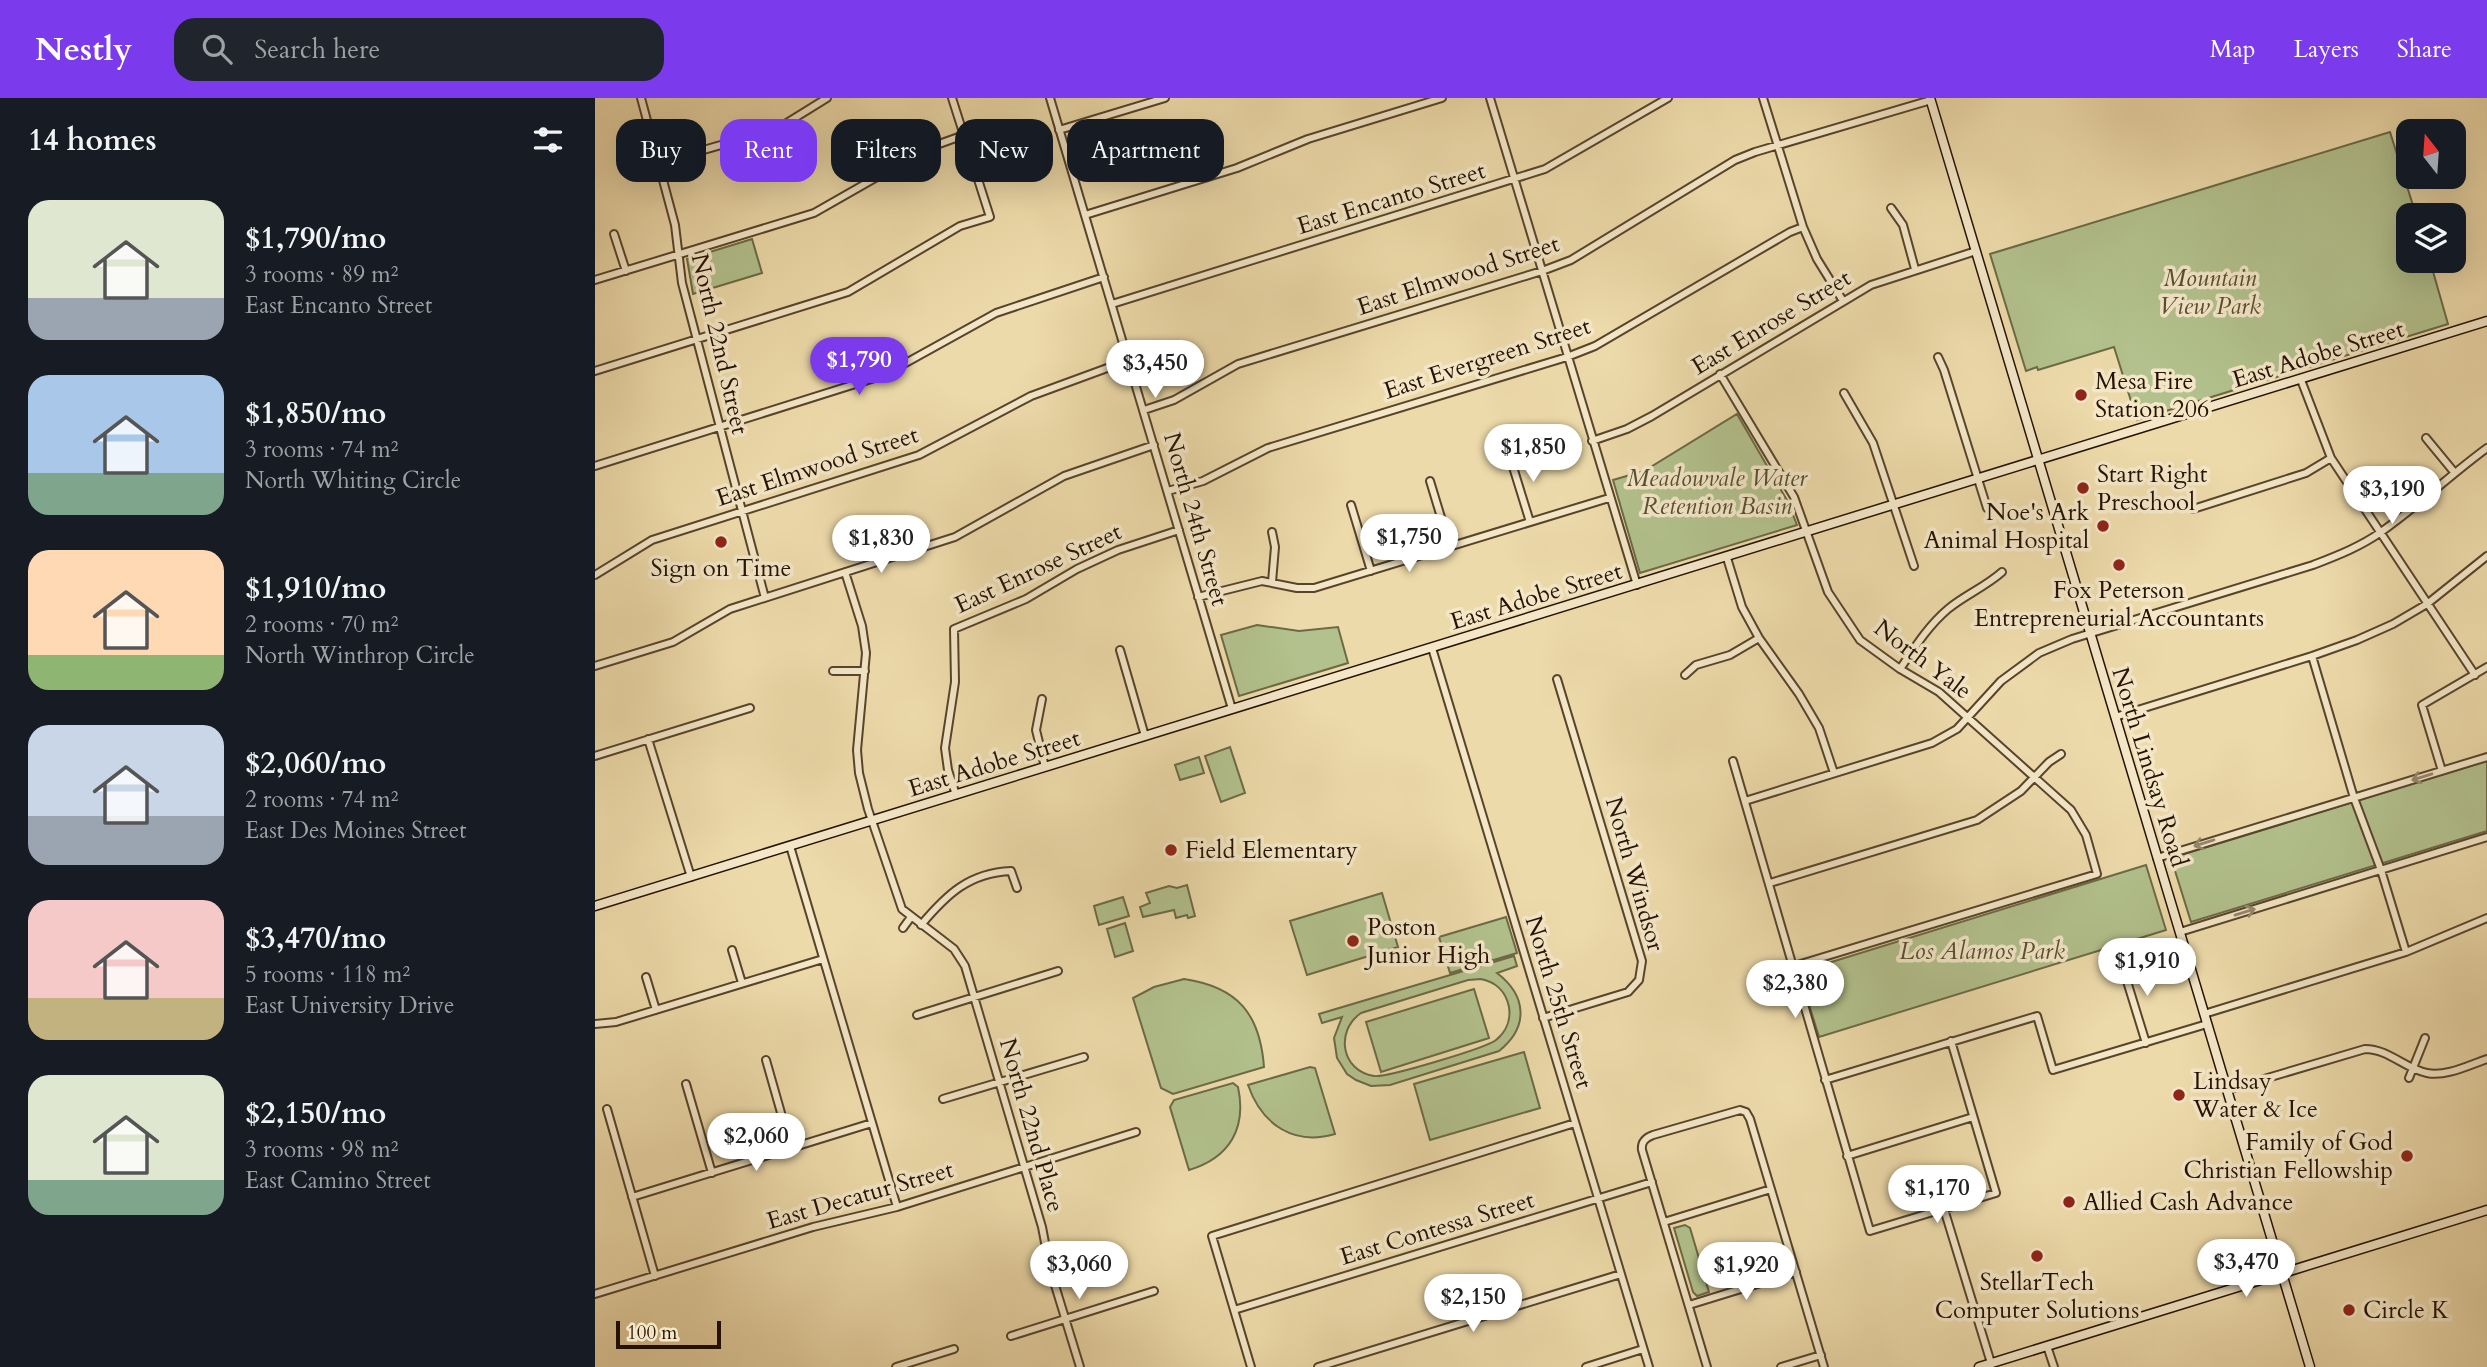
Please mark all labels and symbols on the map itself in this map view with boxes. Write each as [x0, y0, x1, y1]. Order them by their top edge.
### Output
north arrow [2396, 119, 2466, 189]
street label: East Encanto Street [1293, 154, 1490, 243]
street label: East Elmwood Street [1353, 227, 1564, 324]
street label: North 22nd Street [683, 250, 756, 438]
street label: East Enrose Street [1685, 262, 1857, 383]
park label: Mountain View Park [2159, 262, 2261, 323]
street label: East Evergreen Street [1379, 309, 1595, 407]
street label: East Adobe Street [2228, 313, 2408, 396]
pin: $1,790 [802, 338, 916, 397]
pin: $3,450 [1098, 341, 1212, 400]
place label: Mesa Fire Station 206 [2095, 365, 2209, 426]
marker: Mesa Fire Station 206 [2073, 387, 2089, 403]
street label: East Elmwood Street [712, 418, 923, 515]
pin: $1,850 [1476, 424, 1590, 484]
street label: North 24th Street [1155, 429, 1236, 610]
place label: Start Right Preschool [2097, 458, 2208, 519]
park label: Meadowvale Water Retention Basin [1627, 462, 1808, 523]
pin: $3,190 [2335, 466, 2449, 526]
marker: Start Right Preschool [2075, 480, 2091, 496]
place label: Noe's Ark Animal Hospital [1924, 496, 2089, 557]
pin: $1,750 [1352, 514, 1466, 574]
street label: East Enrose Street [949, 515, 1127, 622]
pin: $1,830 [824, 516, 938, 575]
marker: Noe's Ark Animal Hospital [2095, 518, 2111, 534]
marker: Sign on Time [713, 534, 729, 550]
place label: Sign on Time [651, 552, 791, 585]
street label: East Adobe Street [1446, 555, 1626, 638]
marker: Fox Peterson Entrepreneurial Accountants [2111, 557, 2127, 573]
place label: Fox Peterson Entrepreneurial Accountants [1974, 574, 2264, 635]
street label: North Yale [1867, 612, 1978, 707]
street label: North Lindsay Road [2103, 663, 2196, 871]
street label: East Adobe Street [904, 722, 1084, 805]
one-way arrow [2411, 772, 2433, 785]
street label: North Windsor [1597, 793, 1672, 955]
place label: Field Elementary [1185, 834, 1358, 867]
one-way arrow [2193, 838, 2215, 851]
marker: Field Elementary [1163, 842, 1179, 858]
one-way arrow [2234, 905, 2256, 918]
place label: Poston Junior High [1364, 911, 1490, 972]
street label: North 25th Street [1517, 912, 1601, 1093]
marker: Poston Junior High [1345, 933, 1361, 949]
park label: Los Alamos Park [1899, 935, 2065, 968]
pin: $1,910 [2090, 939, 2204, 998]
pin: $2,380 [1738, 960, 1852, 1020]
street label: North 22nd Place [991, 1034, 1072, 1216]
place label: Lindsay Water & Ice [2192, 1065, 2318, 1126]
marker: Lindsay Water & Ice [2171, 1087, 2187, 1103]
pin: $2,060 [699, 1114, 813, 1173]
place label: Family of God Christian Fellowship [2183, 1126, 2393, 1187]
marker: Family of God Christian Fellowship [2399, 1148, 2415, 1164]
street label: East Decatur Street [763, 1153, 958, 1238]
pin: $1,170 [1880, 1166, 1994, 1225]
street label: East Contessa Street [1336, 1183, 1539, 1274]
place label: Allied Cash Advance [2083, 1186, 2293, 1219]
marker: Allied Cash Advance [2061, 1194, 2077, 1210]
pin: $3,470 [2189, 1240, 2303, 1299]
pin: $3,060 [1022, 1242, 1136, 1301]
pin: $1,920 [1689, 1242, 1803, 1302]
marker: StellarTech Computer Solutions [2029, 1248, 2045, 1264]
place label: StellarTech Computer Solutions [1935, 1266, 2139, 1327]
pin: $2,150 [1416, 1274, 1530, 1334]
place label: Circle K [2363, 1294, 2449, 1327]
marker: Circle K [2341, 1302, 2357, 1318]
scale bar [616, 1318, 721, 1350]

